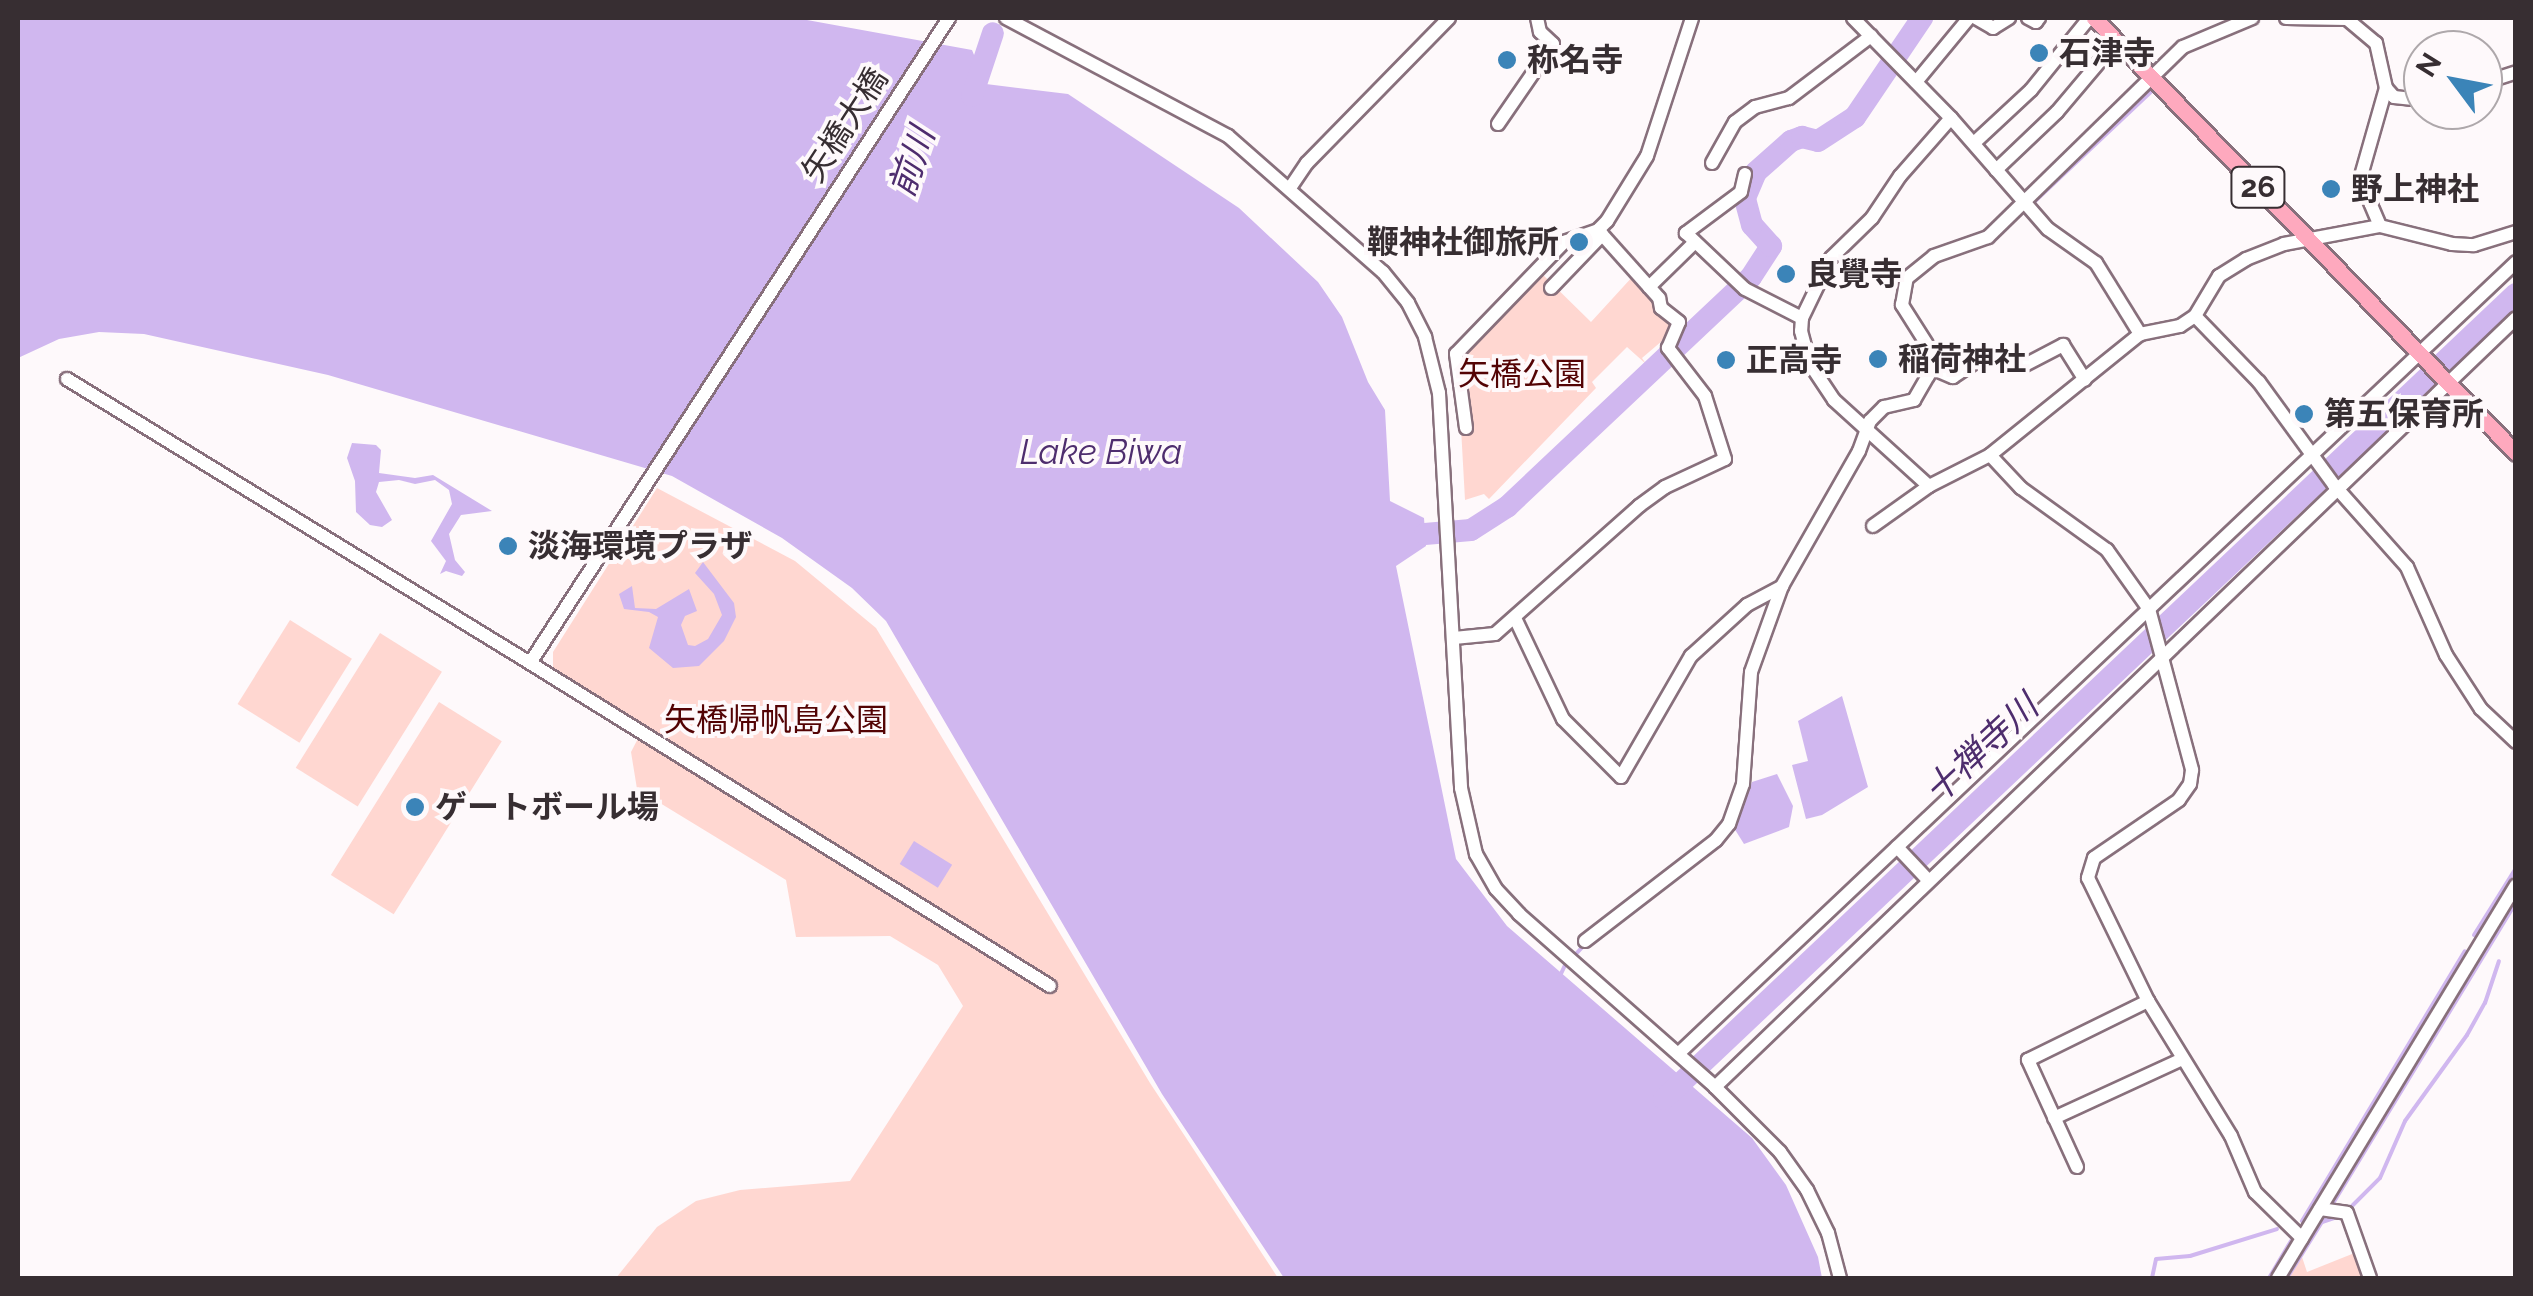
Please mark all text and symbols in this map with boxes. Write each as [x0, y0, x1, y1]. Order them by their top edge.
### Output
north arrow [2403, 30, 2503, 130]
place label: 石津寺 [2059, 34, 2155, 72]
place label: 称名寺 [1527, 41, 1623, 79]
marker: 石津寺 [2028, 42, 2050, 64]
text: N [2409, 47, 2448, 83]
marker: 称名寺 [1496, 49, 1518, 71]
street label: 矢橋大橋 [794, 61, 896, 189]
water label: 前川 [881, 122, 943, 202]
road number: 26 [2228, 162, 2288, 212]
place label: 野上神社 [2351, 170, 2479, 208]
marker: 野上神社 [2320, 178, 2342, 200]
place label: 鞭神社御旅所 [1367, 223, 1559, 261]
marker: 鞭神社御旅所 [1568, 231, 1590, 253]
place label: 良覺寺 [1806, 255, 1902, 293]
marker: 良覺寺 [1775, 263, 1797, 285]
place label: 稲荷神社 [1898, 340, 2026, 378]
place label: 正高寺 [1746, 341, 1842, 379]
marker: 稲荷神社 [1867, 348, 1889, 370]
marker: 正高寺 [1715, 349, 1737, 371]
park label: 矢橋公園 [1458, 355, 1586, 393]
place label: 第五保育所 [2324, 395, 2484, 433]
marker: 第五保育所 [2293, 403, 2315, 425]
water label: Lake Biwa [1020, 431, 1182, 473]
place label: 淡海環境プラザ [528, 527, 752, 565]
marker: 淡海環境プラザ [497, 535, 519, 557]
water label: 十禅寺川 [1915, 686, 2047, 812]
park label: 矢橋帰帆島公園 [664, 701, 888, 739]
place label: ゲートボール場 [435, 788, 659, 826]
marker: ゲートボール場 [404, 796, 426, 818]

